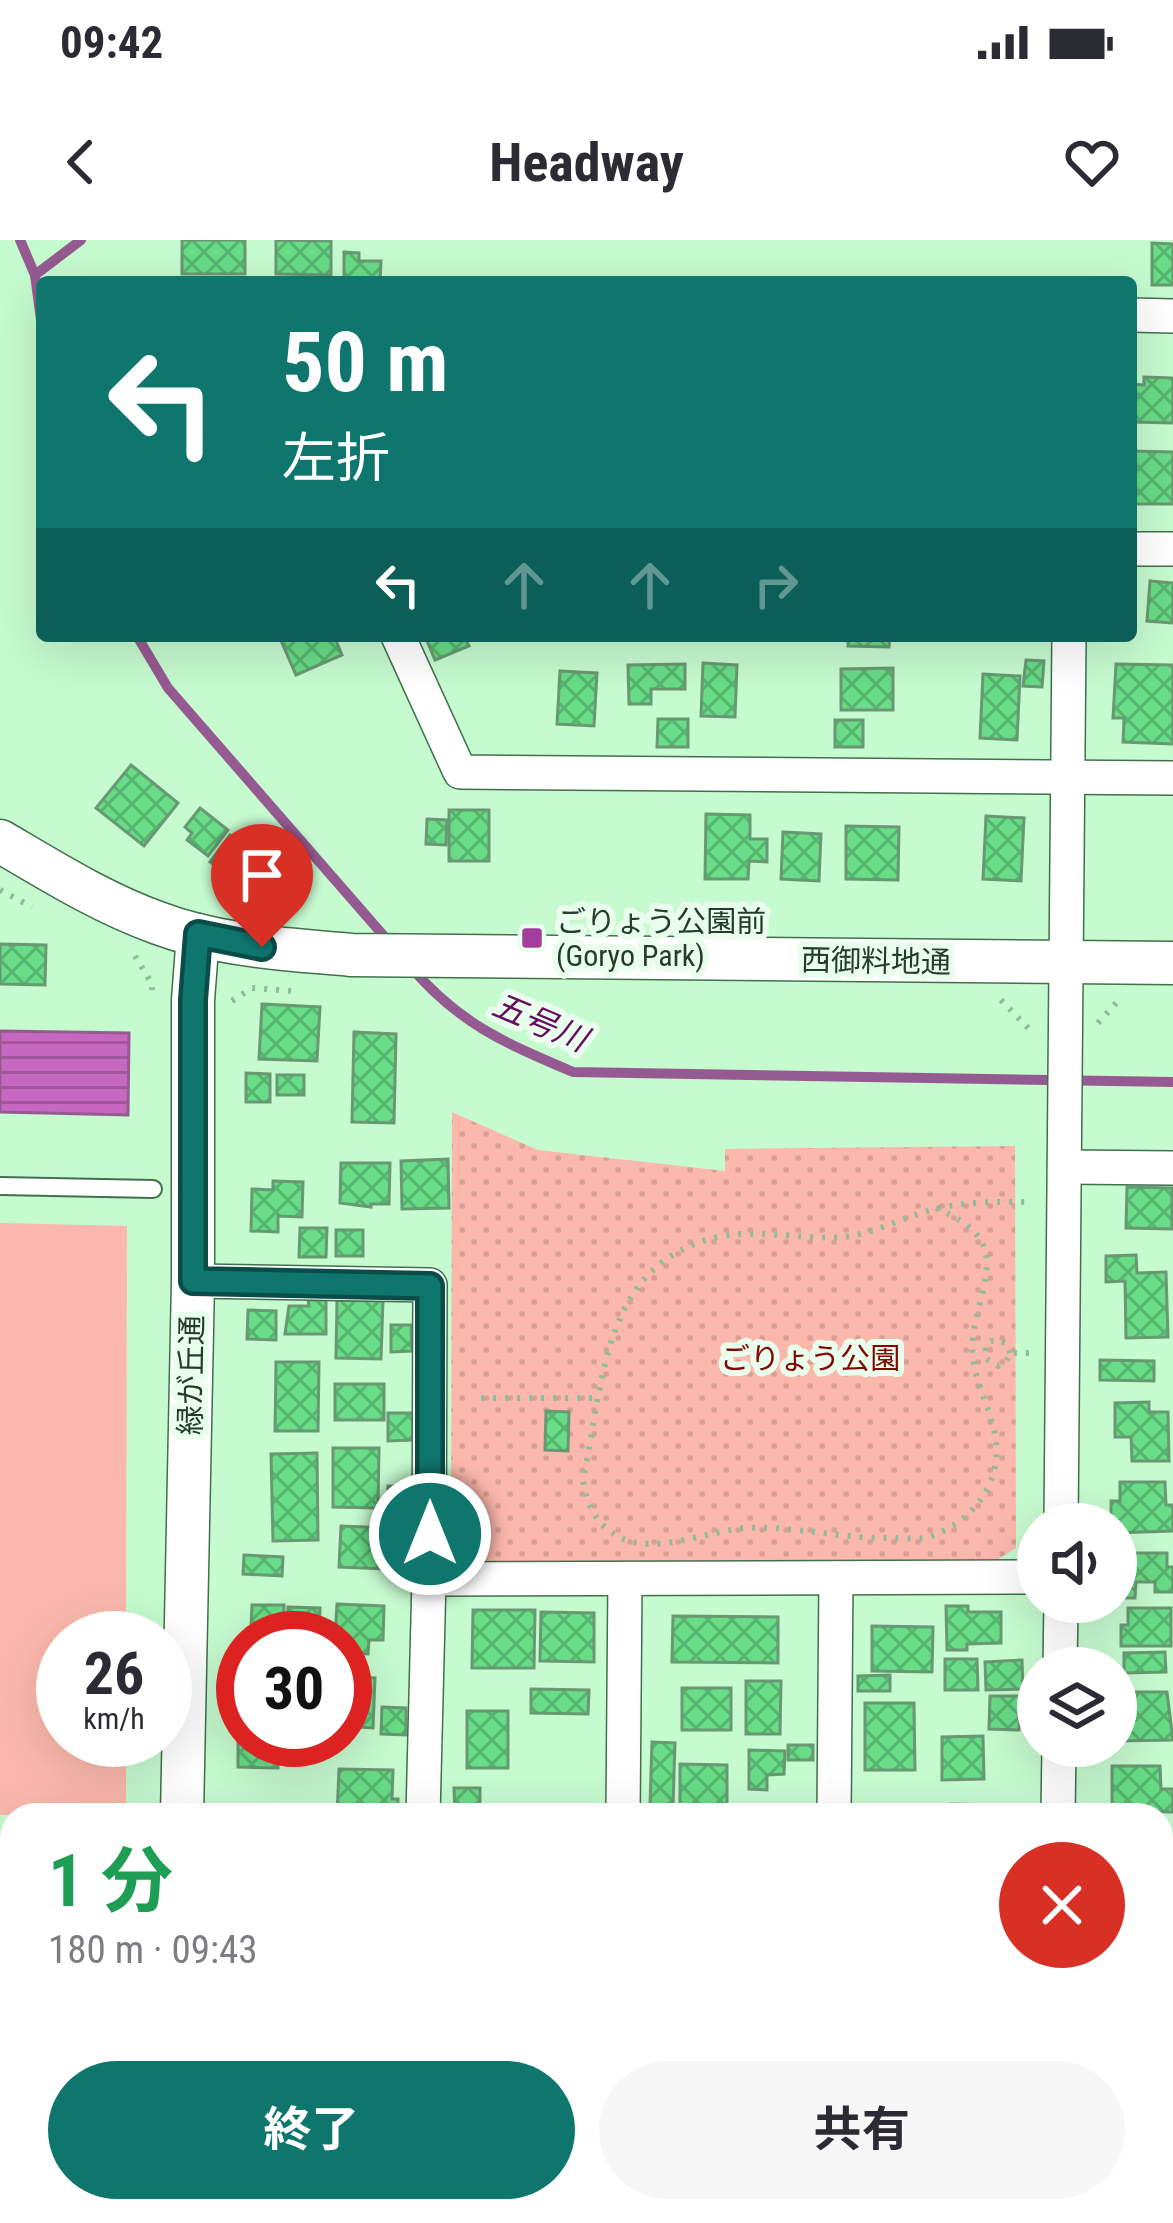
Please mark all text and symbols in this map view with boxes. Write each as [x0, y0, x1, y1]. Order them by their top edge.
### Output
text: 09:42 [60, 16, 163, 69]
icon: back [48, 129, 114, 195]
icon: heart [1059, 129, 1125, 195]
text: Headway [489, 131, 684, 194]
text: 50 m [282, 313, 449, 412]
icon: left [84, 324, 240, 480]
text: 左折 [282, 427, 390, 490]
icon: left [365, 552, 431, 618]
icon: ahead [491, 552, 557, 618]
icon: ahead [617, 552, 683, 618]
icon: right [743, 552, 809, 618]
pin [211, 824, 313, 947]
icon: arrive [229, 842, 295, 908]
place label: ごりょう公園前 (Goryo Park) [556, 904, 766, 973]
marker: ごりょう公園前 (Goryo Park) [519, 925, 545, 951]
street label: 西御料地通 [801, 942, 951, 980]
water label: 五号川 [487, 985, 596, 1060]
street label: 緑が丘通 [172, 1315, 210, 1435]
park label: ごりょう公園 [720, 1341, 900, 1376]
position arrow [367, 1471, 493, 1597]
map controls [1017, 1503, 1137, 1767]
button: sound [1017, 1503, 1137, 1623]
speed limit sign: 30 [216, 1611, 372, 1767]
text: 26 [84, 1638, 144, 1709]
button: layers [1017, 1647, 1137, 1767]
text: km/h [83, 1701, 145, 1736]
text: 1 分 [48, 1839, 173, 1924]
button: close [999, 1842, 1125, 1968]
text: 180 m · 09:43 [48, 1927, 258, 1973]
button: 終了 [48, 2061, 575, 2199]
button: 共有 [599, 2061, 1125, 2199]

